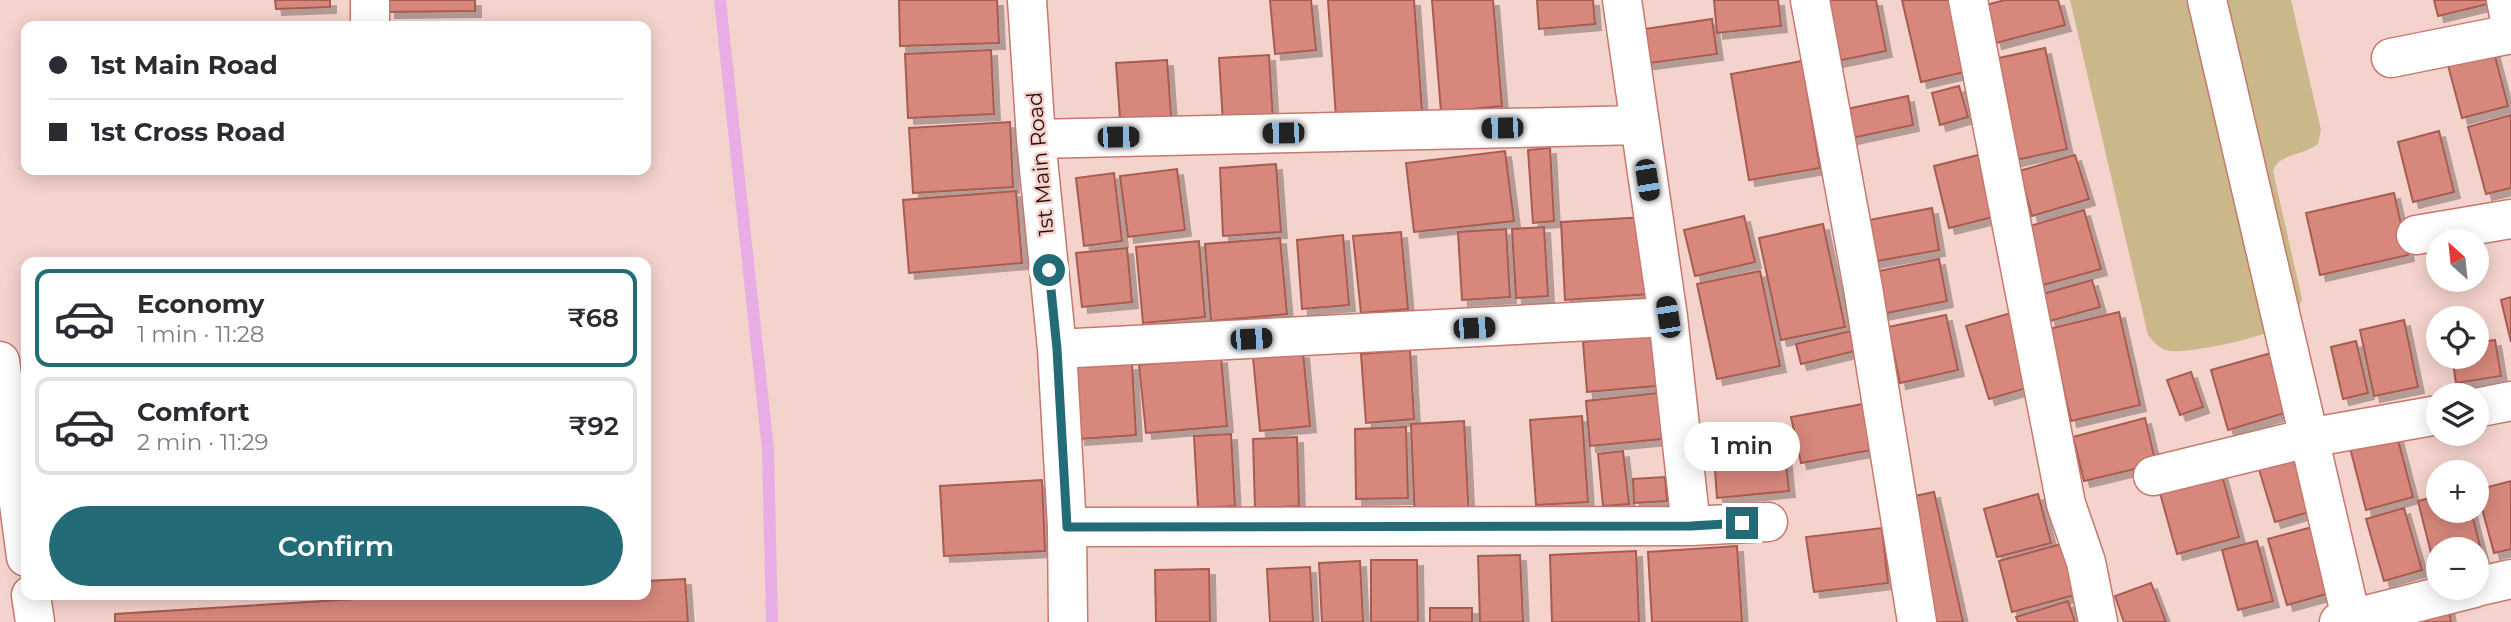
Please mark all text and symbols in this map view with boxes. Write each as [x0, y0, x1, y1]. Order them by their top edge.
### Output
text: 1st Main Road [91, 49, 278, 81]
street label: 1st Main Road [1021, 91, 1059, 237]
text: 1st Cross Road [91, 116, 286, 148]
car [1481, 117, 1524, 139]
car [1262, 122, 1305, 144]
car [1097, 126, 1140, 148]
car [1634, 158, 1661, 202]
north arrow [2426, 229, 2488, 292]
map controls [2426, 229, 2489, 600]
route start [1033, 254, 1065, 286]
icon: car [53, 287, 116, 350]
text: Economy [137, 288, 264, 320]
car [1655, 295, 1682, 339]
text: ₹68 [567, 302, 619, 334]
button: locate [2426, 306, 2489, 369]
car [1453, 316, 1496, 340]
text: 1 min · 11:28 [137, 320, 265, 348]
car [1230, 327, 1273, 351]
button: layers [2426, 383, 2489, 446]
icon: car [53, 395, 116, 458]
text: Comfort [137, 396, 249, 428]
text: ₹92 [569, 410, 619, 442]
callout: 1 min [1684, 421, 1800, 470]
text: 2 min · 11:29 [137, 428, 269, 456]
text: 1 min [1711, 432, 1773, 460]
button: + [2426, 460, 2489, 523]
button: Confirm [49, 506, 623, 586]
route end [1726, 507, 1758, 539]
button: − [2426, 537, 2489, 600]

